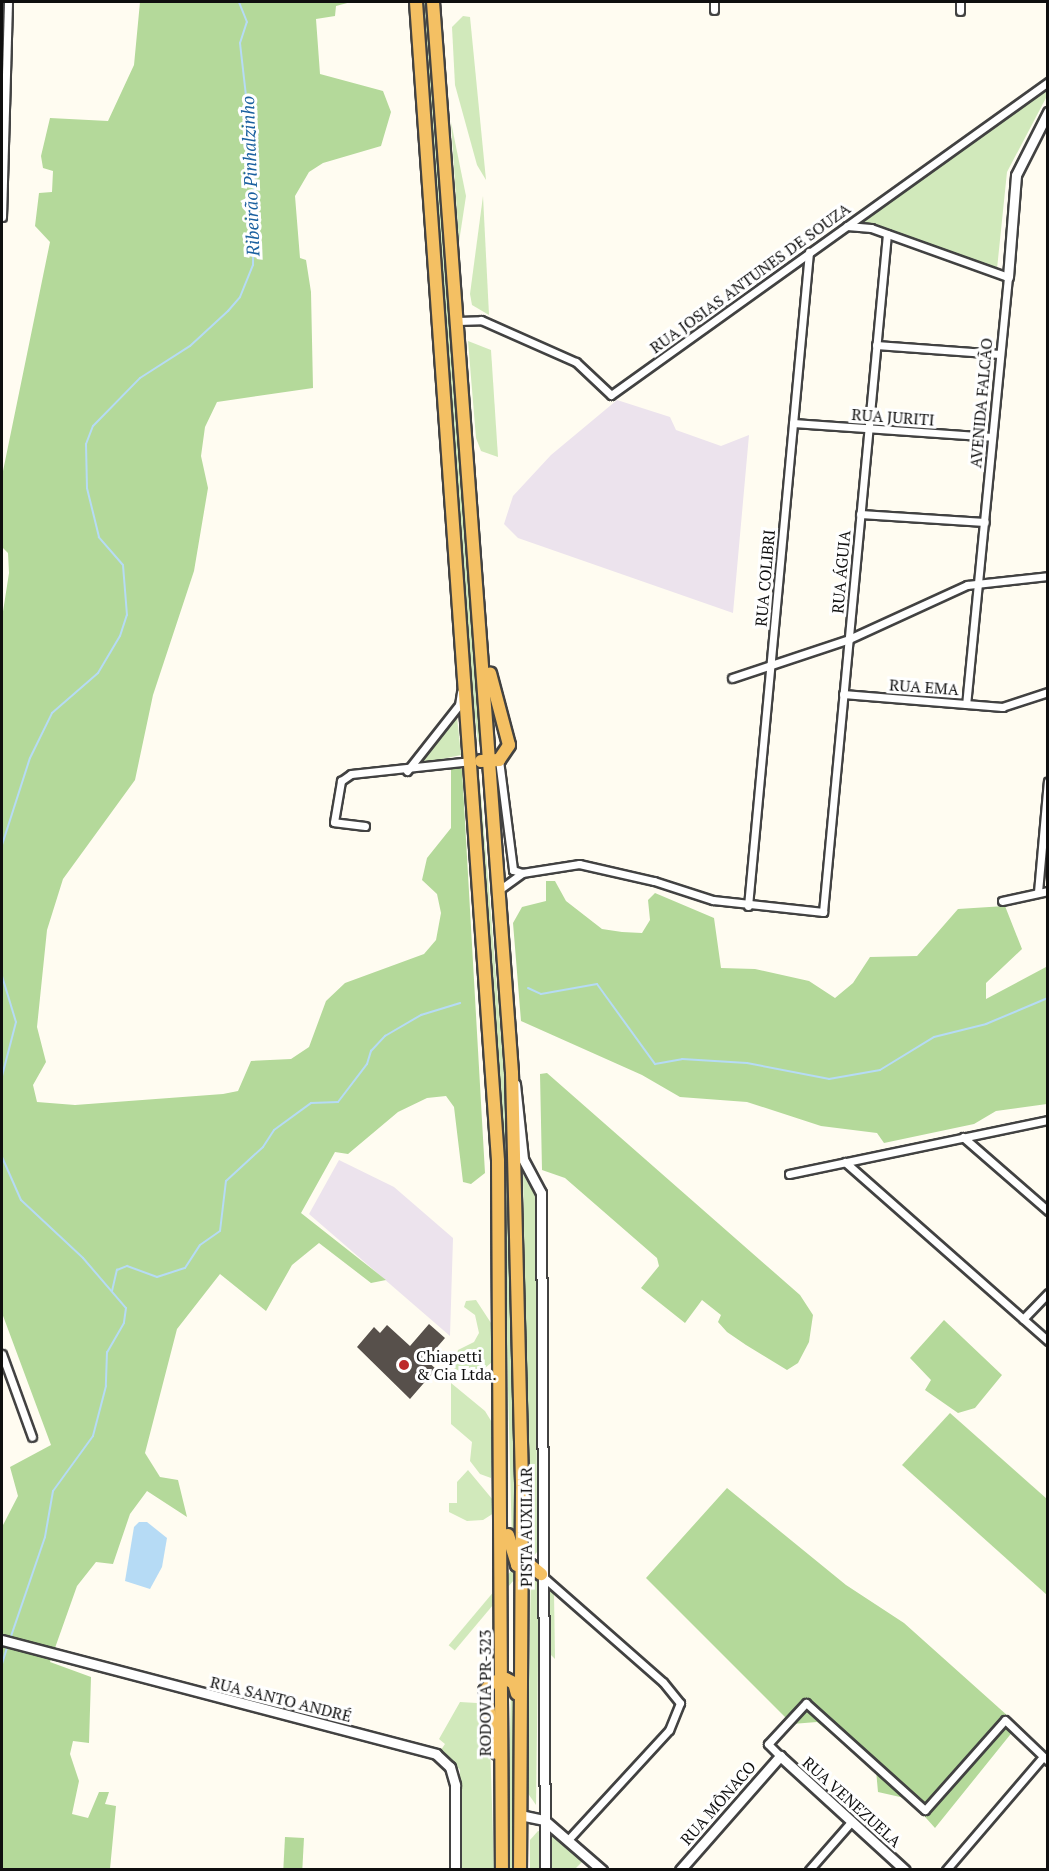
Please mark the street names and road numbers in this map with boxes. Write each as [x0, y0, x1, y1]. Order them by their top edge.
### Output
street label: RUA JOSIAS ANTUNES DE SOUZA [646, 199, 854, 357]
street label: AVENIDA FALCÃO [966, 337, 996, 469]
street label: RUA JURITI [851, 405, 935, 429]
street label: RUA COLIBRI [751, 529, 779, 627]
street label: RUA ÁGUIA [828, 529, 854, 615]
street label: RUA EMA [888, 675, 960, 699]
street label: PISTA AUXILIAR [516, 1467, 536, 1587]
street label: RODOVIA PR-323 [475, 1629, 495, 1757]
street label: RUA SANTO ANDRÉ [208, 1672, 354, 1726]
street label: RUA VENEZUELA [799, 1753, 905, 1851]
street label: RUA MÔNACO [676, 1757, 760, 1849]

